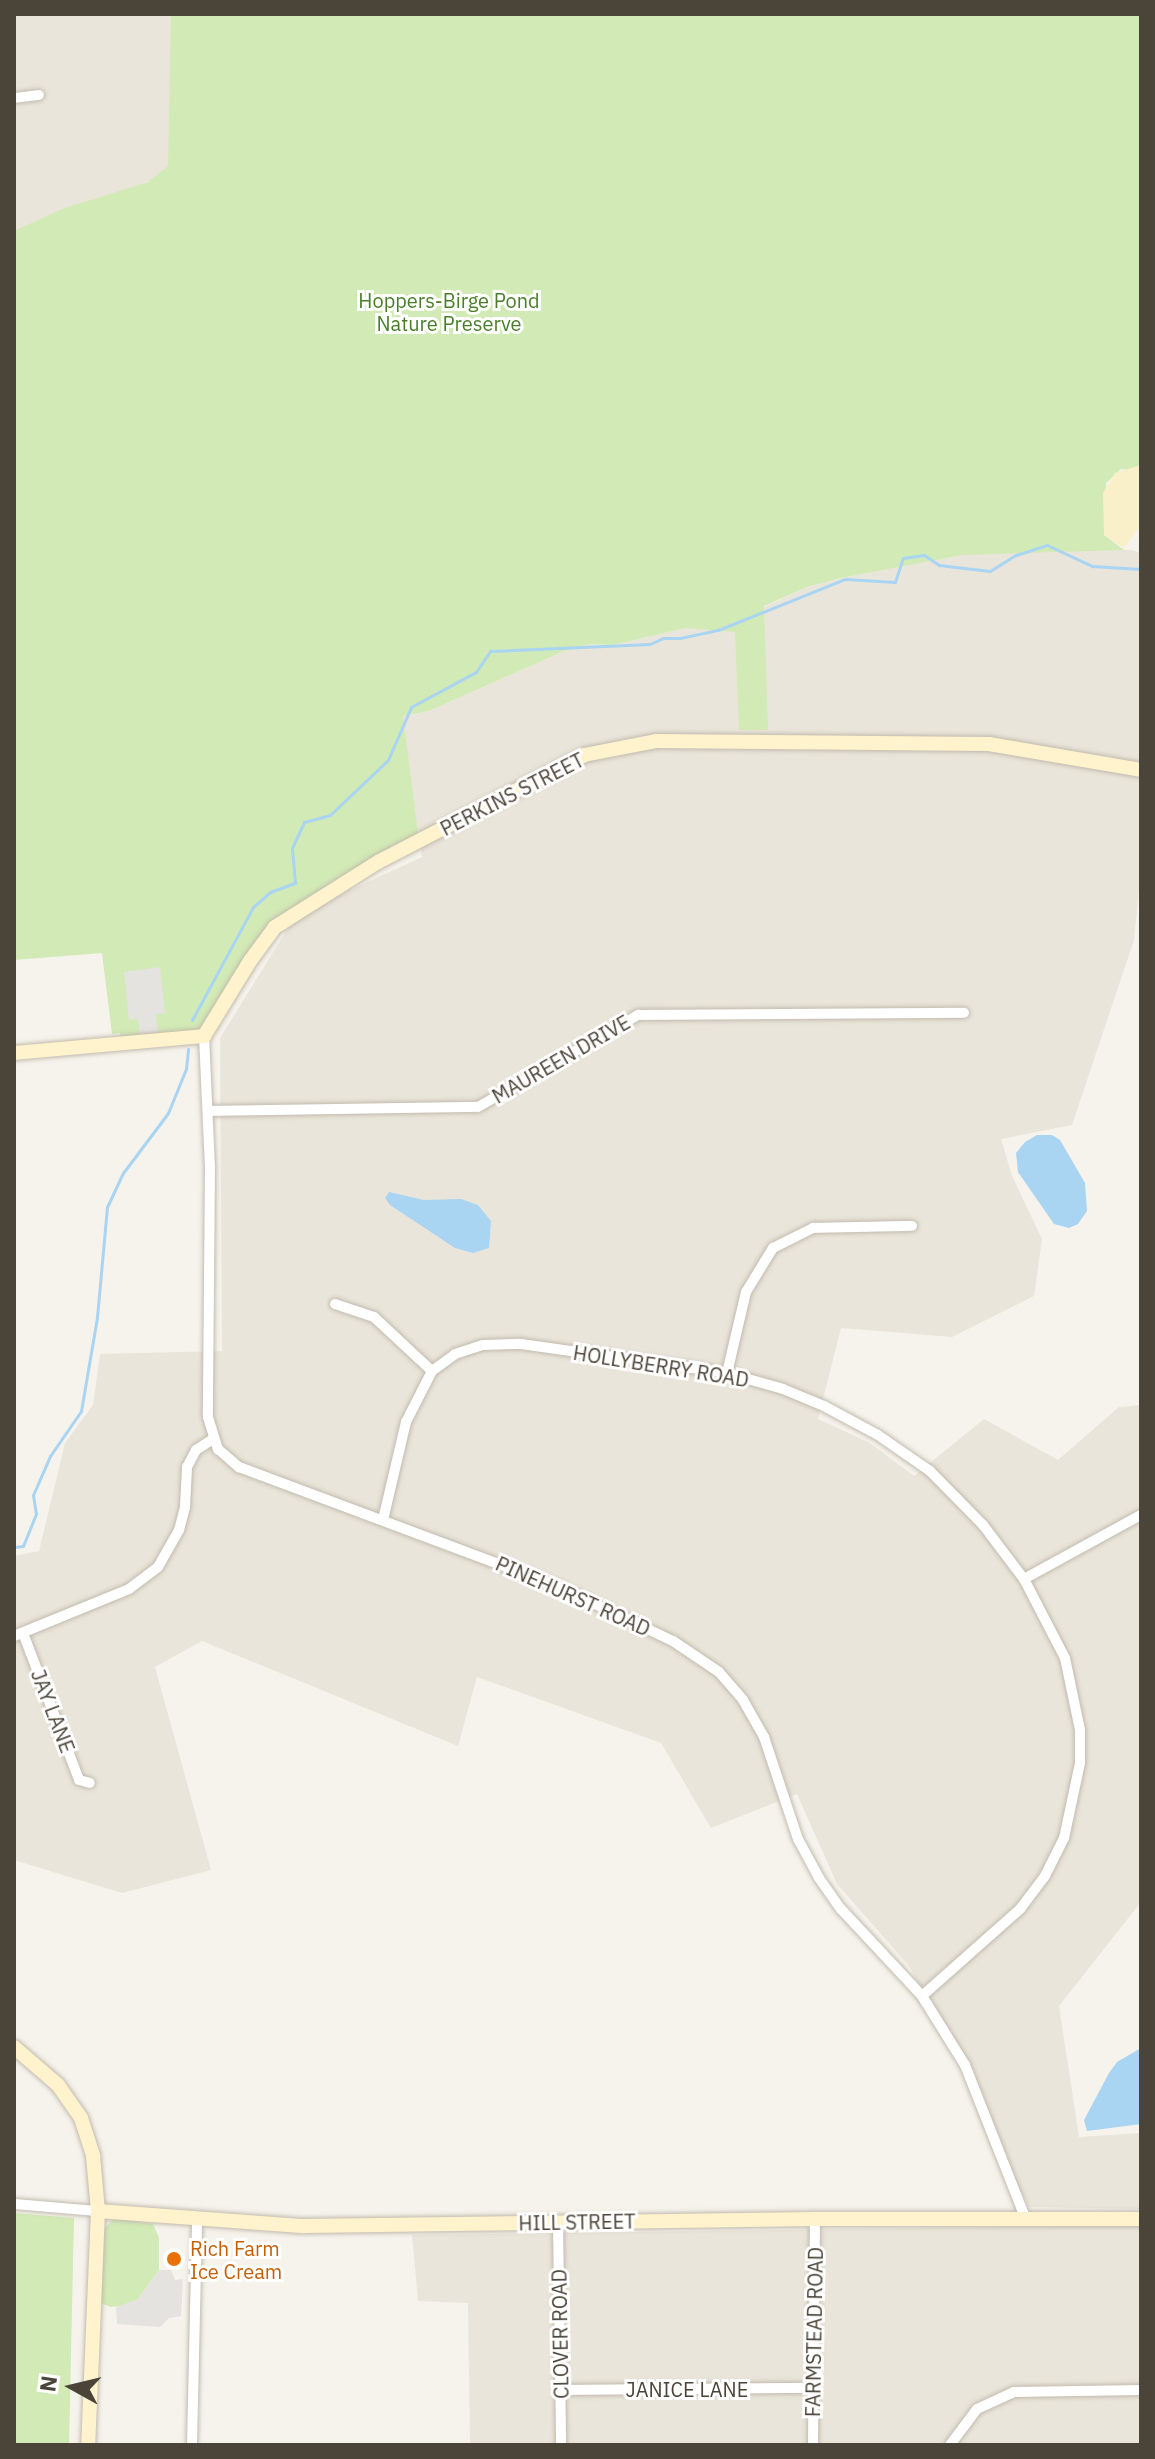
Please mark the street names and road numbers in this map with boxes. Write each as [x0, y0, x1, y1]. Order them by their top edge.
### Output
street label: PERKINS STREET [436, 747, 588, 841]
street label: MAUREEN DRIVE [488, 1010, 634, 1108]
street label: HOLLYBERRY ROAD [571, 1340, 751, 1392]
street label: PINEHURST ROAD [492, 1551, 654, 1641]
street label: JAY LANE [26, 1666, 80, 1756]
street label: HILL STREET [518, 2209, 636, 2235]
street label: FARMSTEAD ROAD [801, 2247, 827, 2417]
street label: CLOVER ROAD [547, 2269, 573, 2399]
street label: JANICE LANE [626, 2377, 748, 2401]

